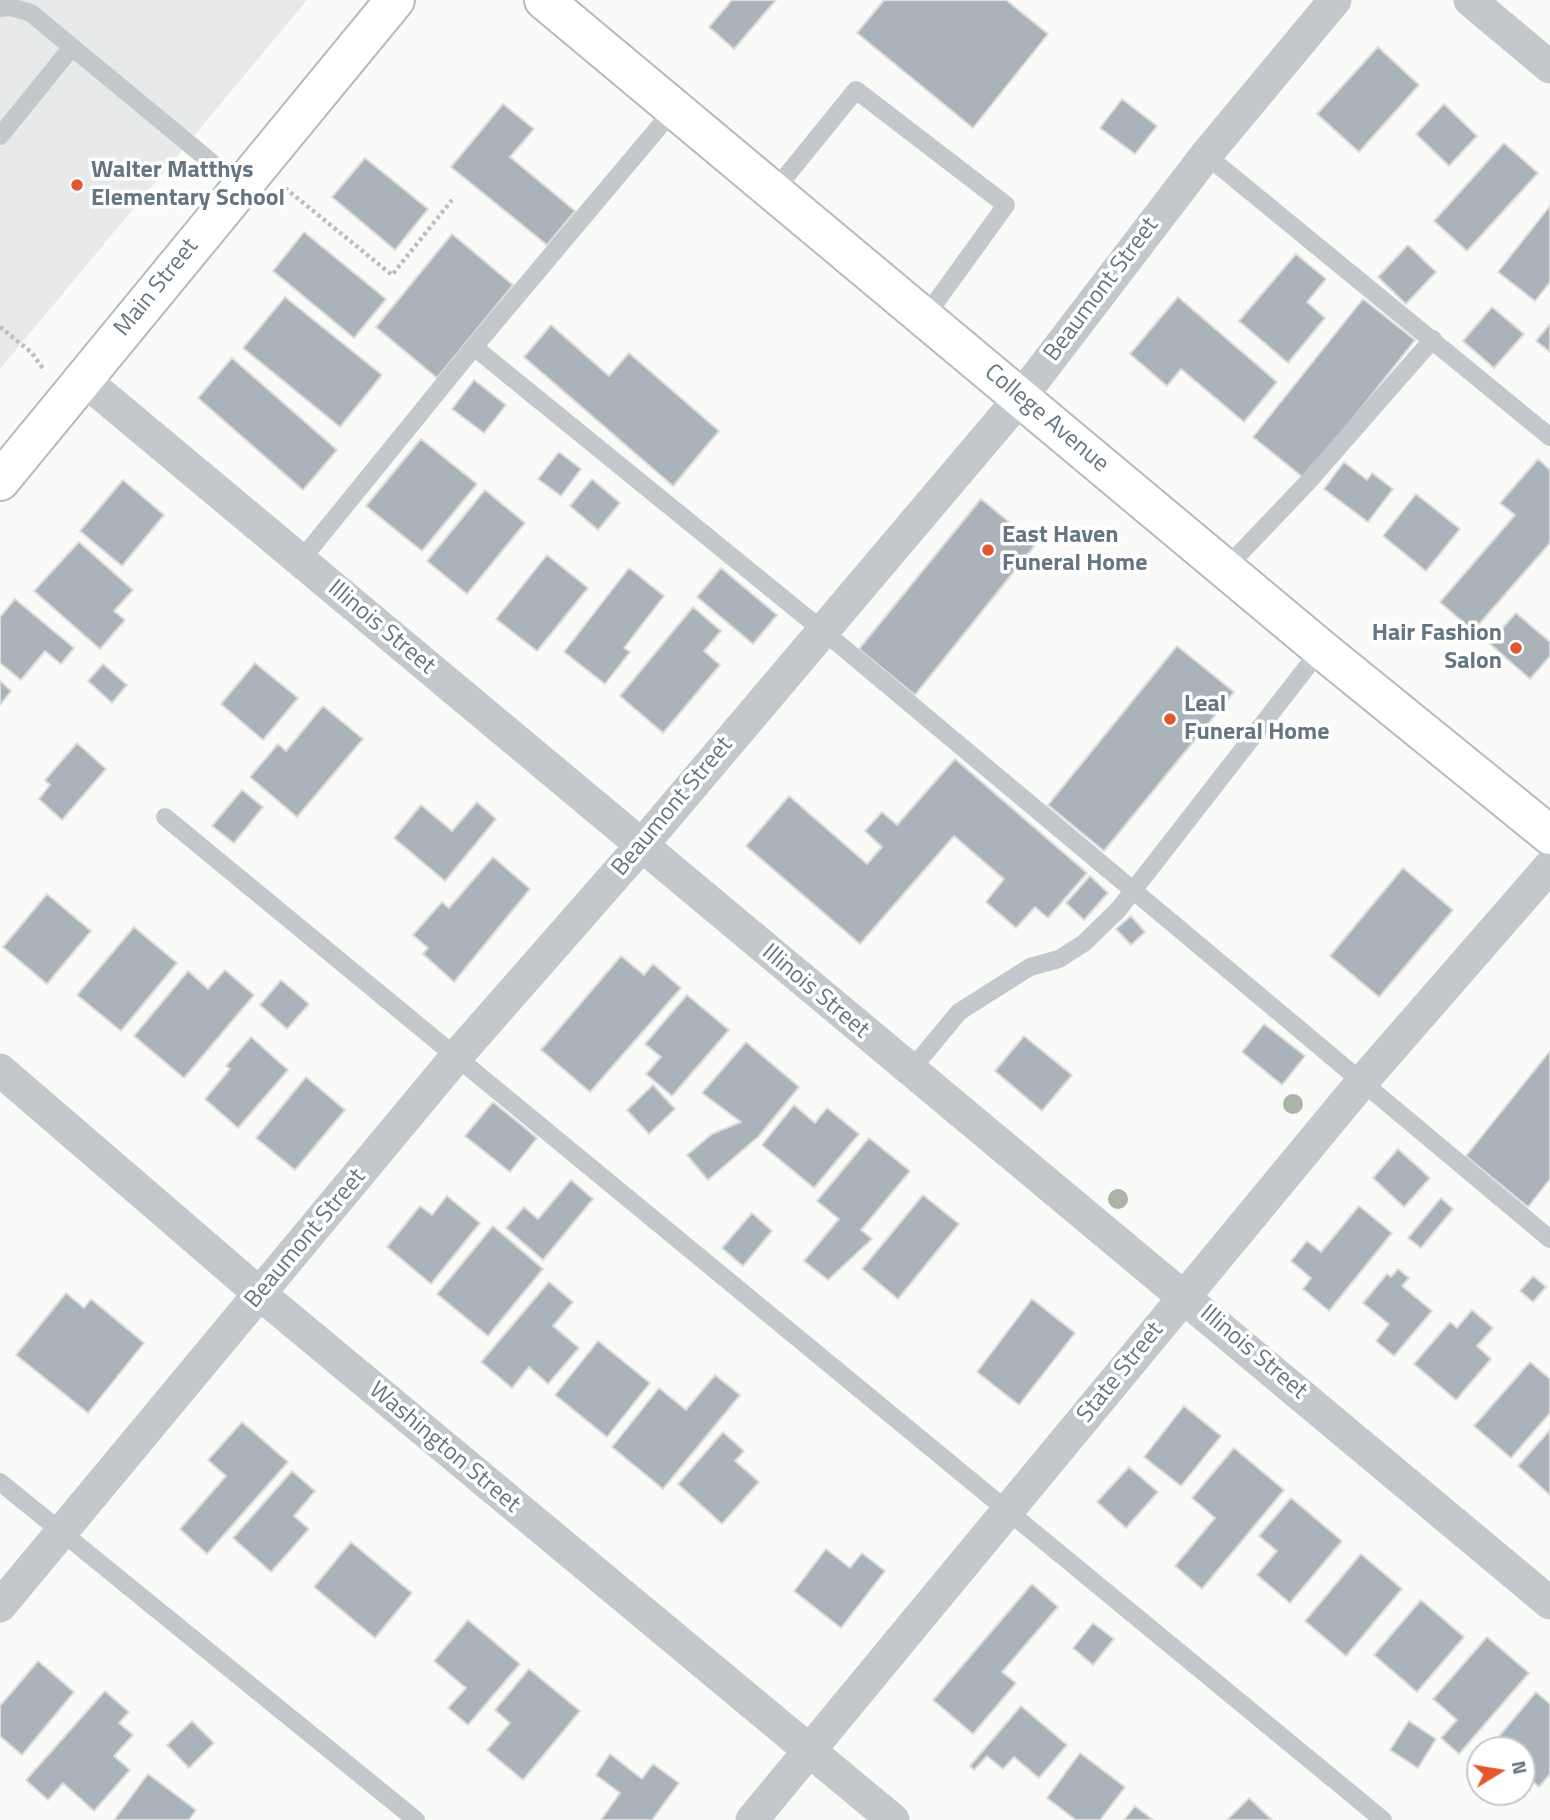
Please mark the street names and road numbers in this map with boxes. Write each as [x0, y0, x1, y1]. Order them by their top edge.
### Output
street label: Beaumont Street [1039, 212, 1165, 368]
street label: Main Street [109, 233, 205, 343]
street label: College Avenue [978, 359, 1114, 479]
street label: Illinois Street [321, 575, 441, 681]
street label: Beaumont Street [606, 732, 740, 882]
street label: Illinois Street [755, 939, 875, 1045]
street label: Beaumont Street [239, 1164, 373, 1314]
street label: Illinois Street [1193, 1300, 1313, 1406]
street label: State Street [1072, 1317, 1170, 1429]
street label: Washington Street [363, 1376, 525, 1520]

